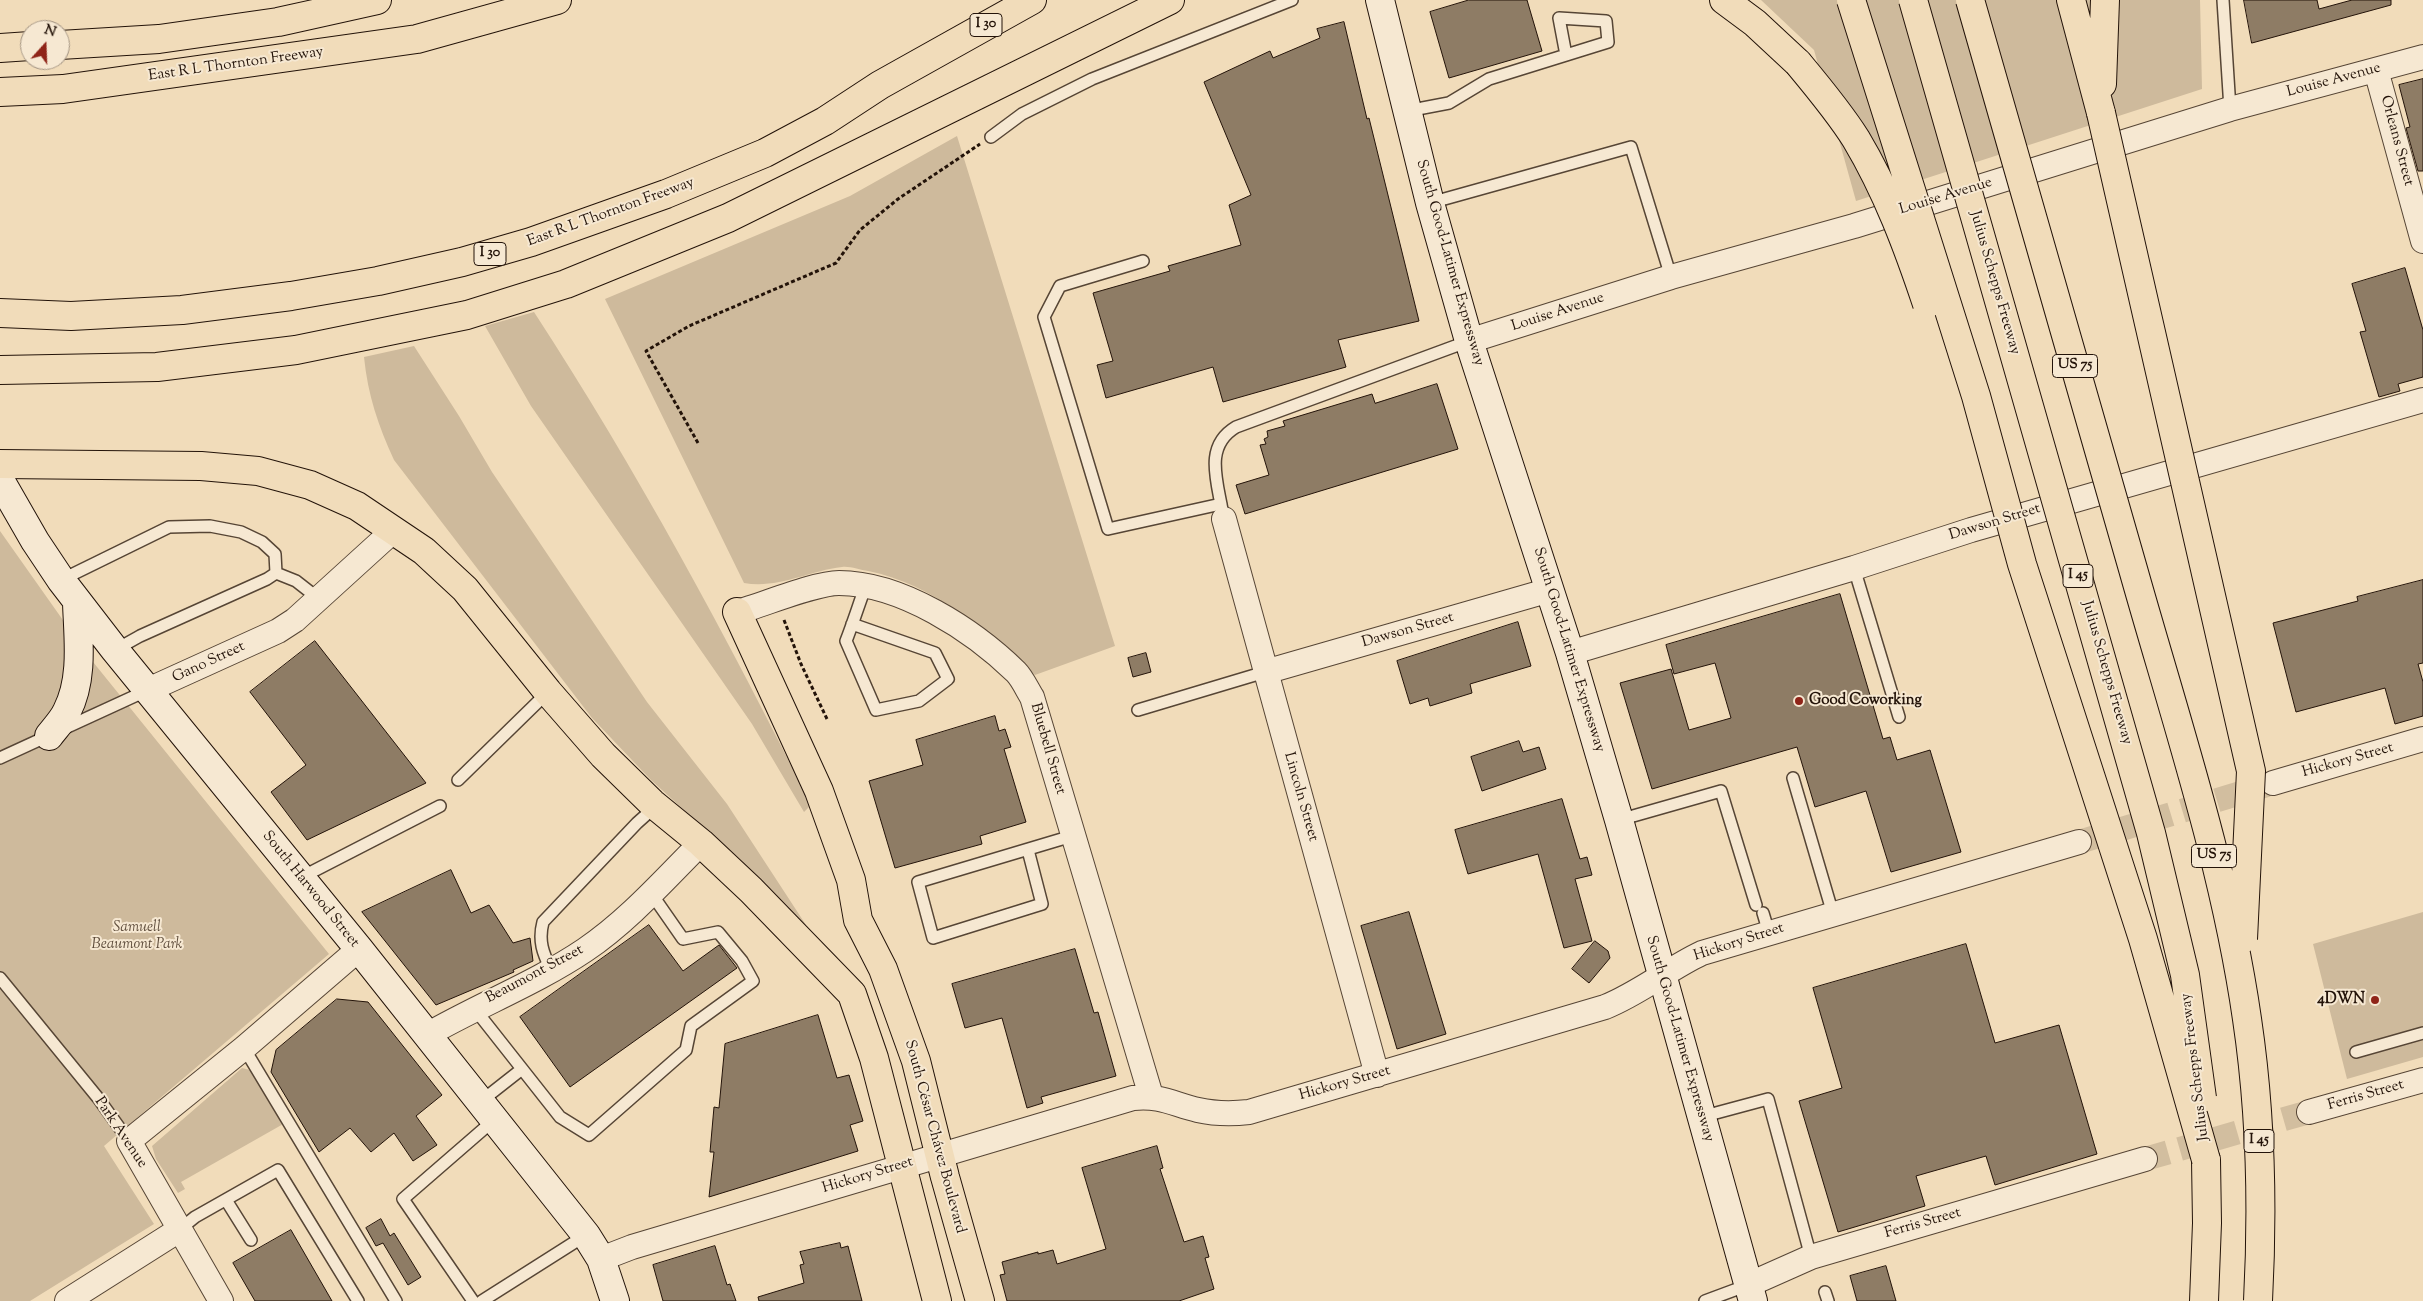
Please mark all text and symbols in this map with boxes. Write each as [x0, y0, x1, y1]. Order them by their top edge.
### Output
road number: I 30 [970, 14, 1002, 36]
north arrow [20, 20, 70, 70]
text: N [41, 21, 58, 43]
street label: East R L Thornton Freeway [147, 44, 325, 86]
street label: Louise Avenue [2285, 60, 2383, 102]
street label: Orleans Street [2375, 94, 2417, 188]
street label: South Good-Latimer Expressway [1411, 158, 1487, 368]
street label: East R L Thornton Freeway [525, 174, 697, 252]
street label: Louise Avenue [1897, 174, 1995, 220]
street label: Julius Schepps Freeway [1965, 209, 2023, 357]
road number: I 30 [474, 242, 506, 266]
street label: Louise Avenue [1509, 290, 1607, 336]
road number: US 75 [2052, 354, 2098, 378]
street label: Dawson Street [1947, 501, 2043, 545]
street label: South Good-Latimer Expressway [1528, 545, 1608, 755]
road number: I 45 [2063, 564, 2093, 588]
street label: Julius Schepps Freeway [2077, 599, 2135, 747]
street label: Dawson Street [1360, 609, 1456, 653]
street label: Gano Street [170, 638, 248, 688]
place label: Good Coworking [1809, 692, 1922, 710]
marker: Good Coworking [1793, 695, 1805, 707]
street label: Bluebell Street [1025, 701, 1069, 797]
street label: Hickory Street [2300, 739, 2396, 783]
street label: Lincoln Street [1279, 750, 1321, 844]
street label: South Harwood Street [257, 828, 363, 952]
road number: US 75 [2192, 844, 2236, 868]
park label: Samuell Beaumont Park [92, 919, 182, 954]
street label: Hickory Street [1692, 920, 1786, 966]
street label: South Good-Latimer Expressway [1641, 934, 1717, 1144]
street label: Beaumont Street [483, 942, 587, 1008]
place label: 4DWN [2317, 991, 2365, 1009]
street label: Julius Schepps Freeway [2178, 992, 2214, 1142]
marker: 4DWN [2369, 994, 2381, 1006]
street label: South César Chávez Boulevard [899, 1038, 969, 1236]
street label: Hickory Street [1297, 1062, 1393, 1106]
street label: Ferris Street [2326, 1077, 2406, 1115]
street label: Park Avenue [90, 1094, 150, 1172]
road number: I 45 [2244, 1130, 2274, 1152]
street label: Hickory Street [820, 1154, 916, 1198]
street label: Ferris Street [1883, 1205, 1963, 1243]

